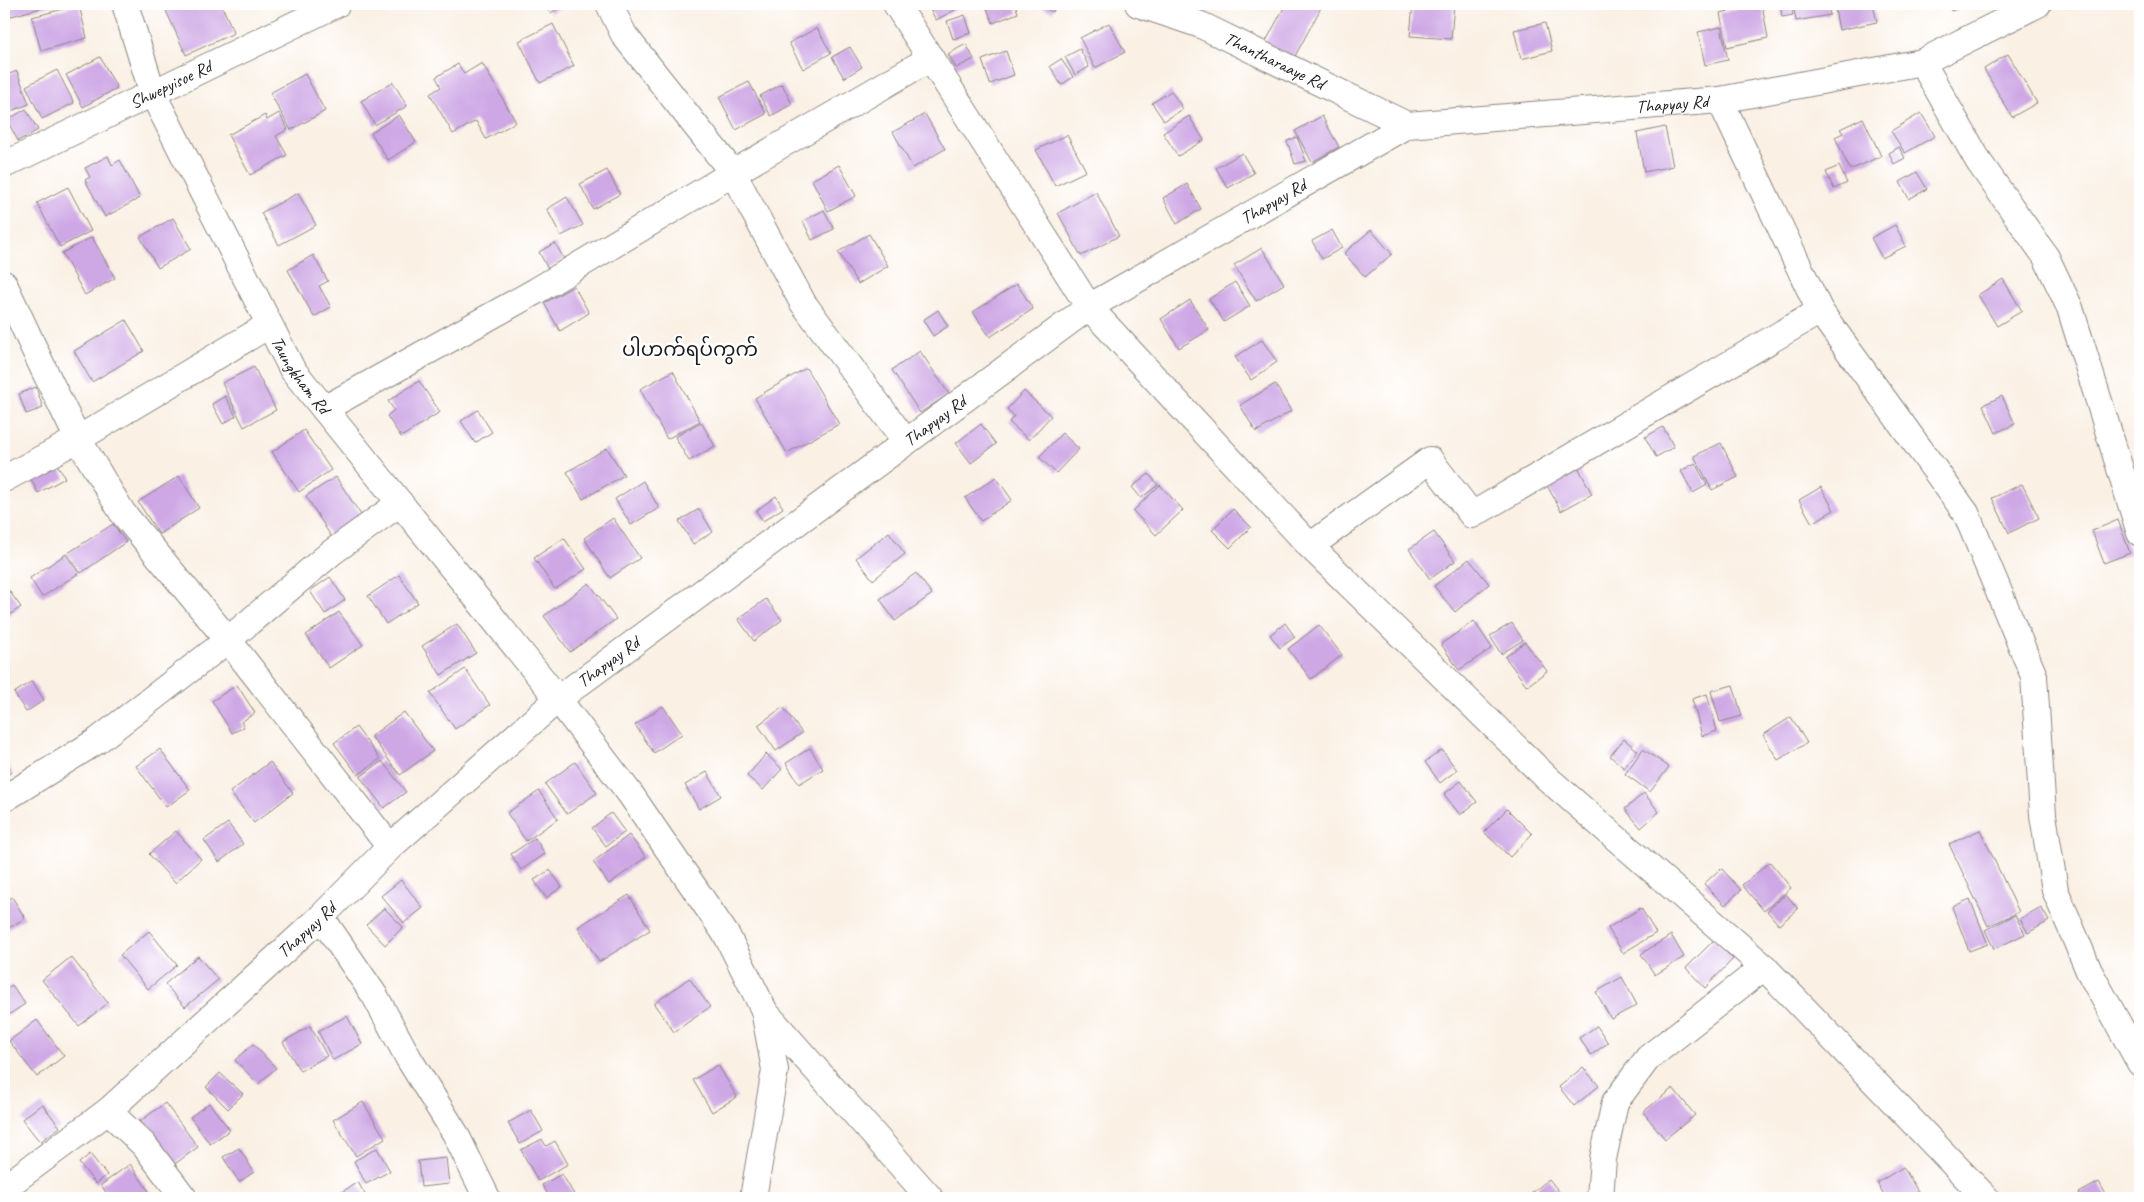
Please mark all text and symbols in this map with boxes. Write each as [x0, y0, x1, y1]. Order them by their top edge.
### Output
street label: Thantharaaye Rd [1220, 27, 1331, 96]
street label: Shwepyisoe Rd [126, 54, 218, 114]
street label: Thapyay Rd [1635, 90, 1712, 118]
street label: Thapyay Rd [1236, 173, 1313, 229]
street label: Taungkham Rd [266, 332, 337, 421]
district label: ပါဟက်ရပ်ကွက် [622, 335, 758, 365]
street label: Thapyay Rd [899, 389, 973, 451]
street label: Thapyay Rd [573, 630, 646, 692]
street label: Thapyay Rd [273, 895, 342, 963]

